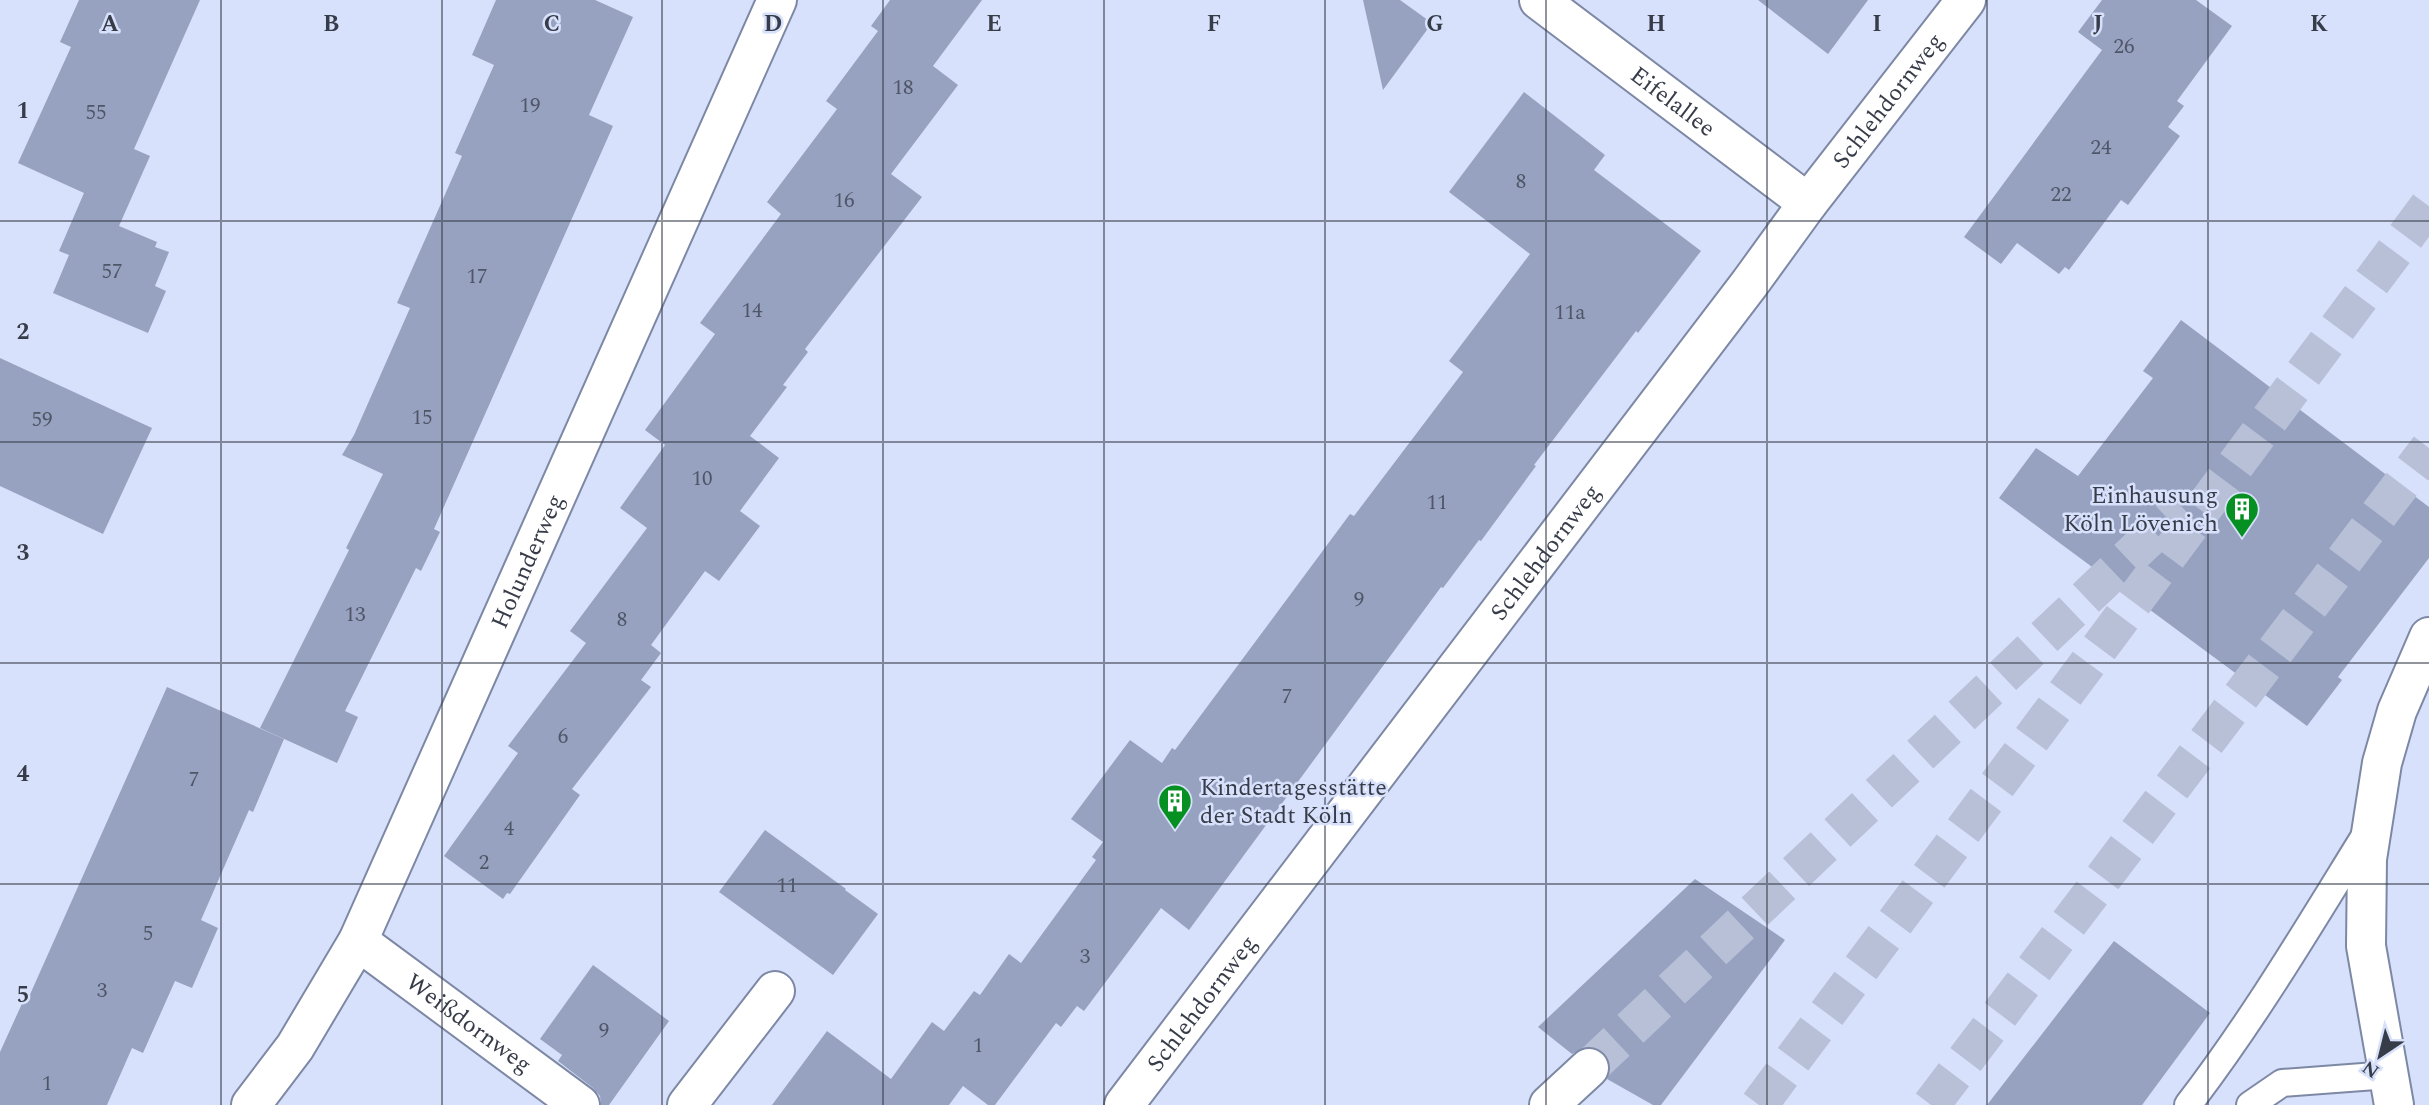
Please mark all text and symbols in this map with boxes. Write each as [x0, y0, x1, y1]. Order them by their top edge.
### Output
text: A [101, 7, 119, 42]
text: B [323, 7, 339, 42]
text: C [544, 7, 560, 42]
text: D [764, 7, 782, 42]
text: E [986, 7, 1002, 42]
text: F [1207, 7, 1221, 42]
text: G [1426, 7, 1444, 42]
text: H [1646, 7, 1666, 42]
text: I [1872, 7, 1882, 42]
text: J [2093, 7, 2103, 42]
text: K [2310, 7, 2328, 42]
street label: Schlehdornweg [1824, 25, 1953, 177]
house number: 26 [2114, 31, 2135, 63]
street label: Eifelallee [1622, 58, 1723, 146]
house number: 18 [893, 72, 914, 104]
house number: 19 [520, 90, 541, 122]
text: 1 [17, 94, 29, 129]
house number: 55 [86, 97, 107, 129]
house number: 24 [2091, 132, 2112, 164]
house number: 8 [1516, 166, 1526, 198]
house number: 22 [2051, 179, 2072, 211]
house number: 16 [834, 185, 855, 217]
house number: 57 [102, 256, 123, 288]
house number: 17 [467, 261, 488, 293]
house number: 14 [742, 295, 763, 327]
house number: 11a [1554, 297, 1586, 329]
text: 2 [17, 315, 30, 350]
house number: 15 [412, 402, 433, 434]
house number: 59 [32, 404, 53, 436]
house number: 10 [692, 463, 713, 495]
street label: Schlehdornweg [1482, 477, 1610, 629]
place label: Einhausung Köln Lövenich [2063, 478, 2218, 542]
house number: 11 [1427, 487, 1448, 519]
street label: Holunderweg [482, 488, 574, 635]
building icon: Einhausung Köln Lövenich [2223, 490, 2261, 539]
text: 3 [17, 536, 30, 571]
house number: 9 [1354, 584, 1364, 616]
house number: 13 [345, 599, 366, 631]
house number: 8 [617, 604, 627, 636]
house number: 7 [1282, 681, 1292, 713]
house number: 6 [558, 721, 568, 753]
text: 4 [17, 757, 30, 792]
house number: 7 [189, 764, 199, 796]
place label: Kindertagesstätte der Stadt Köln [1200, 770, 1387, 834]
building icon: Kindertagesstätte der Stadt Köln [1156, 782, 1194, 831]
house number: 4 [504, 813, 515, 845]
house number: 2 [479, 847, 489, 879]
house number: 11 [777, 870, 798, 902]
house number: 5 [143, 918, 153, 950]
street label: Schlehdornweg [1138, 928, 1266, 1080]
house number: 3 [1080, 941, 1091, 973]
street label: Weißdornweg [398, 965, 539, 1083]
house number: 3 [97, 975, 108, 1007]
text: 5 [17, 978, 29, 1013]
house number: 9 [599, 1015, 609, 1047]
north arrow [2345, 1021, 2415, 1091]
house number: 1 [973, 1030, 983, 1062]
text: N [2356, 1052, 2386, 1085]
house number: 1 [42, 1068, 52, 1100]

